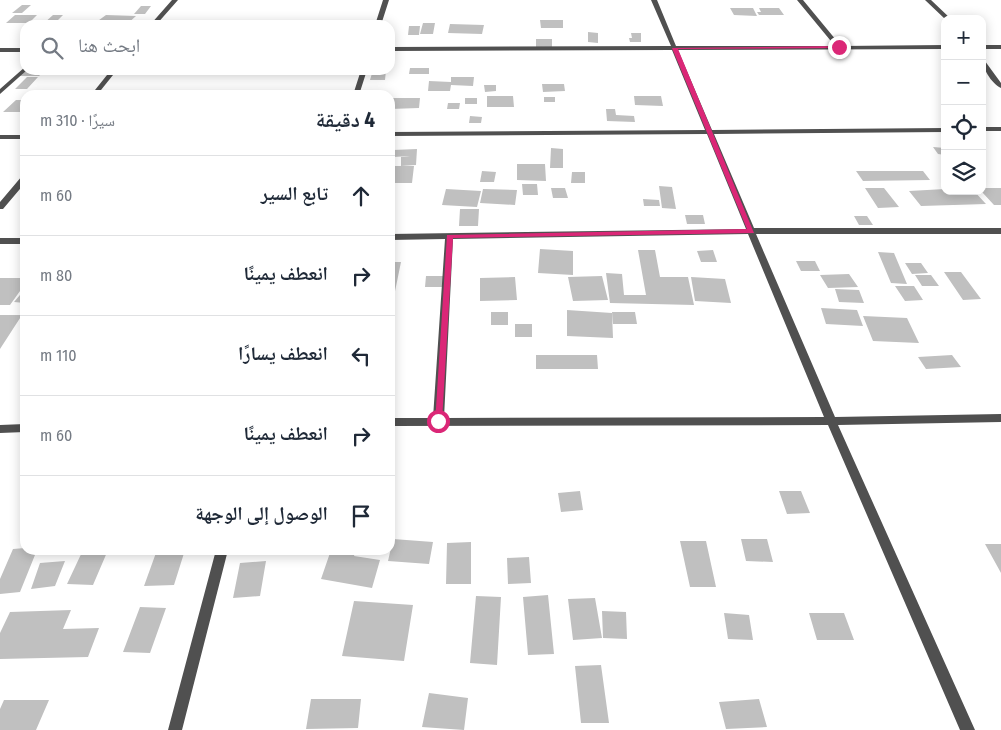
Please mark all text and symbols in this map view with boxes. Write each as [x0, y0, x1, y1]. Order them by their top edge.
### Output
map controls [941, 15, 986, 195]
button: + [941, 15, 986, 60]
search box [20, 20, 395, 75]
icon: search [38, 34, 66, 62]
text: ابحث هنا [78, 34, 140, 57]
route end [828, 36, 851, 59]
button: − [941, 60, 986, 105]
button: locate [941, 105, 986, 150]
text: 4 دقيقة [316, 107, 375, 133]
text: سيرًا · 310 m [40, 111, 115, 130]
button: layers [941, 150, 986, 195]
text: تابع السير [261, 182, 328, 205]
icon: ahead [347, 182, 375, 210]
text: 60 m [40, 186, 72, 205]
text: انعطف يمينًا [243, 262, 328, 285]
icon: right [347, 262, 375, 290]
text: 80 m [40, 266, 72, 285]
text: انعطف يسارًا [238, 342, 328, 365]
icon: left [347, 342, 375, 370]
text: 110 m [40, 346, 77, 365]
route start [427, 410, 450, 433]
text: انعطف يمينًا [243, 422, 328, 445]
icon: right [347, 422, 375, 450]
text: 60 m [40, 426, 72, 445]
text: الوصول إلى الوجهة [195, 502, 328, 525]
icon: arrive [347, 502, 375, 530]

